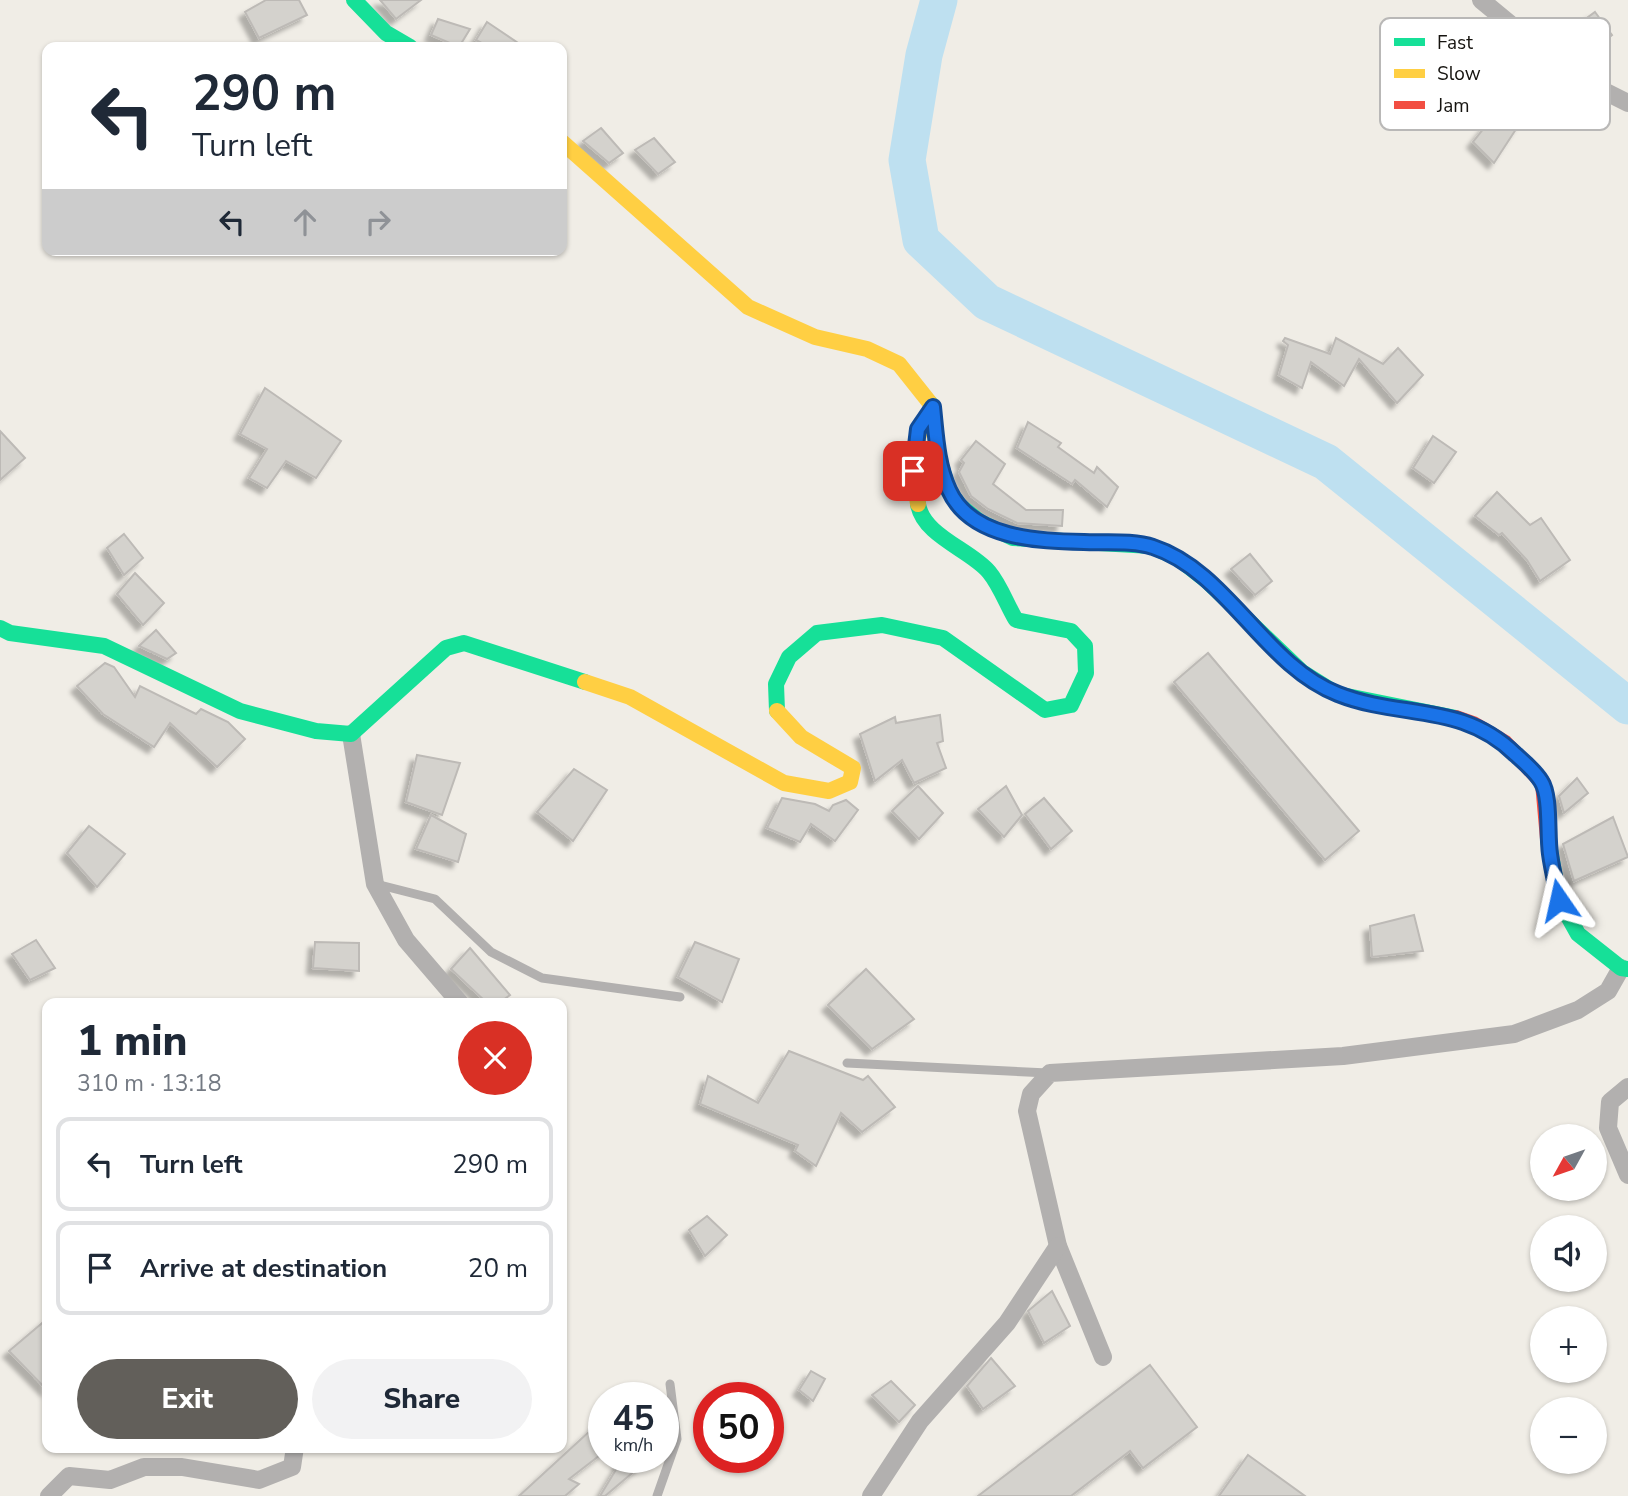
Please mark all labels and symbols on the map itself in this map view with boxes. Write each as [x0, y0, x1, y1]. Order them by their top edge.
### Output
legend [1380, 18, 1610, 130]
text: Fast [1437, 30, 1473, 56]
text: Slow [1437, 61, 1481, 87]
text: Jam [1436, 93, 1470, 119]
pin [883, 441, 943, 501]
position arrow [1522, 863, 1596, 937]
north arrow [1530, 1124, 1606, 1200]
speed limit sign: 50 [693, 1382, 784, 1473]

